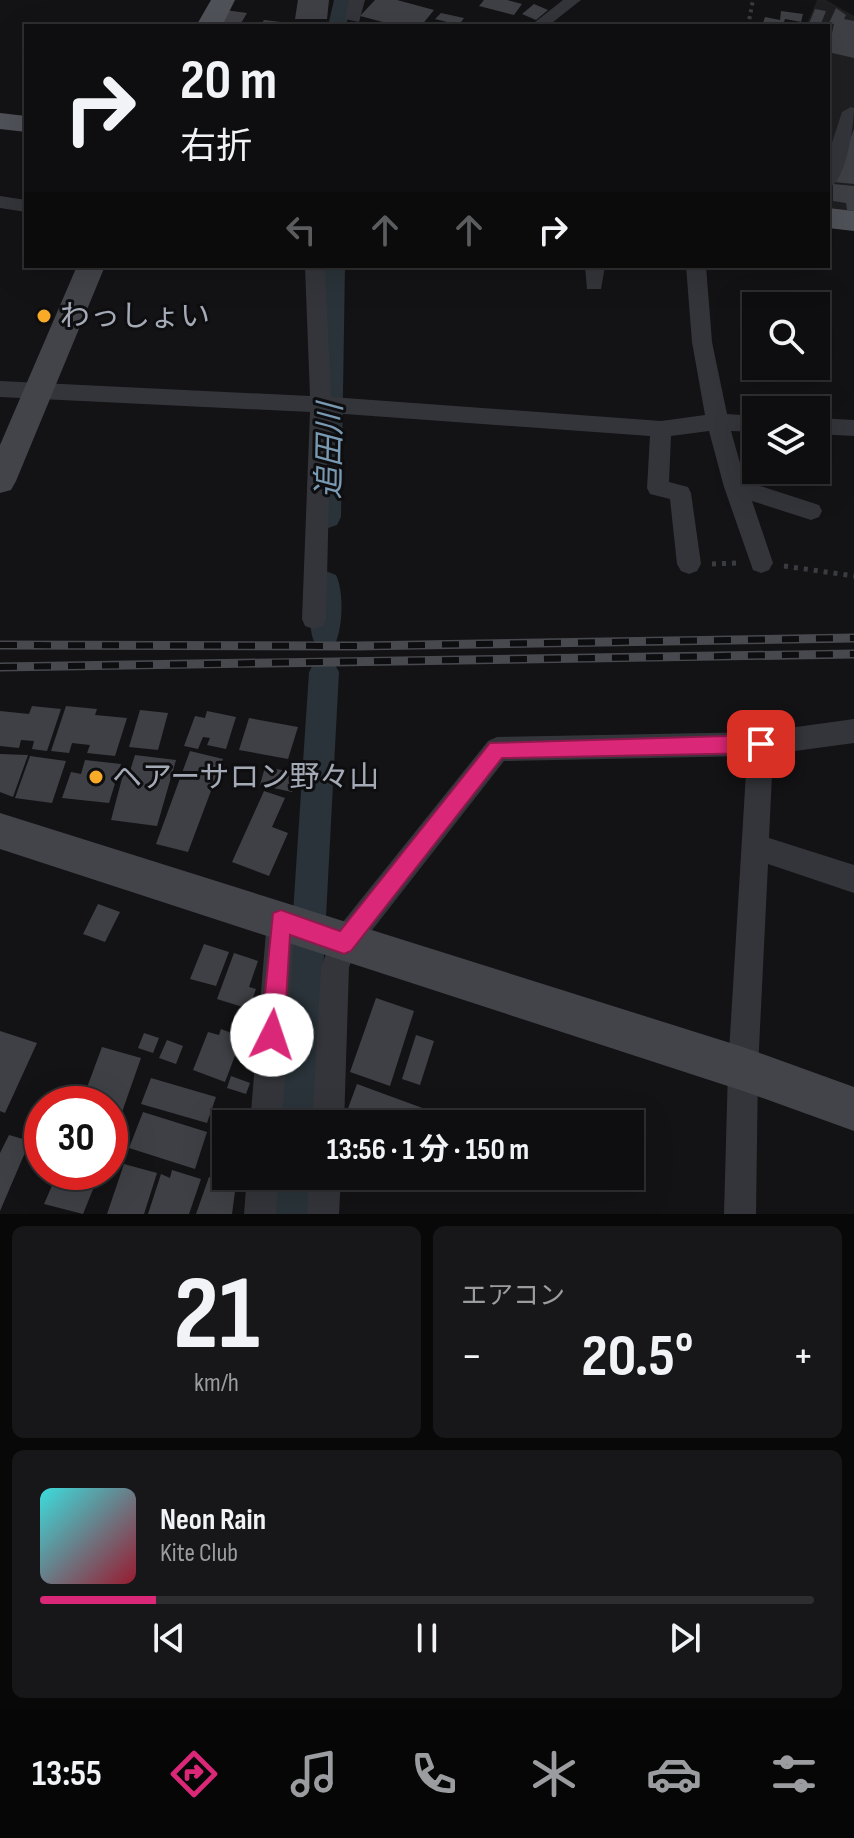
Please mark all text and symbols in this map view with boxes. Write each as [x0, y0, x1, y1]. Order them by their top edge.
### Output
text: 20 m [180, 48, 277, 115]
icon: right [48, 56, 152, 160]
text: 右折 [180, 126, 252, 169]
icon: left [279, 208, 323, 252]
icon: ahead [363, 208, 407, 252]
icon: ahead [447, 208, 491, 252]
icon: right [531, 208, 575, 252]
map controls [742, 292, 830, 484]
button: search [742, 292, 830, 380]
place label: わっしょい [60, 299, 210, 335]
marker: わっしょい [35, 307, 53, 325]
button: layers [742, 396, 830, 484]
water label: 追田川 [310, 400, 351, 499]
pin [727, 710, 795, 778]
icon: arrive [739, 722, 783, 766]
place label: ヘアーサロン野々山 [112, 760, 380, 796]
marker: ヘアーサロン野々山 [87, 768, 105, 786]
position arrow [230, 993, 314, 1077]
speed limit sign: 30 [24, 1086, 128, 1190]
text: 13:56 · 1 分 · 150 m [327, 1132, 529, 1168]
text: 21 [173, 1253, 260, 1378]
text: エアコン [461, 1281, 565, 1312]
text: 20.5° [581, 1321, 694, 1393]
text: − [461, 1330, 483, 1383]
text: + [792, 1330, 814, 1383]
text: km/h [194, 1368, 239, 1399]
text: Neon Rain [160, 1502, 266, 1538]
text: Kite Club [160, 1538, 238, 1569]
icon: previous [147, 1616, 191, 1660]
icon: pause [405, 1616, 449, 1660]
icon: next [663, 1616, 707, 1660]
icon: directions [166, 1746, 222, 1802]
icon: music [286, 1746, 342, 1802]
icon: phone [406, 1746, 462, 1802]
icon: climate [526, 1746, 582, 1802]
icon: car [646, 1746, 702, 1802]
icon: filters [766, 1746, 822, 1802]
text: 13:55 [32, 1753, 102, 1796]

